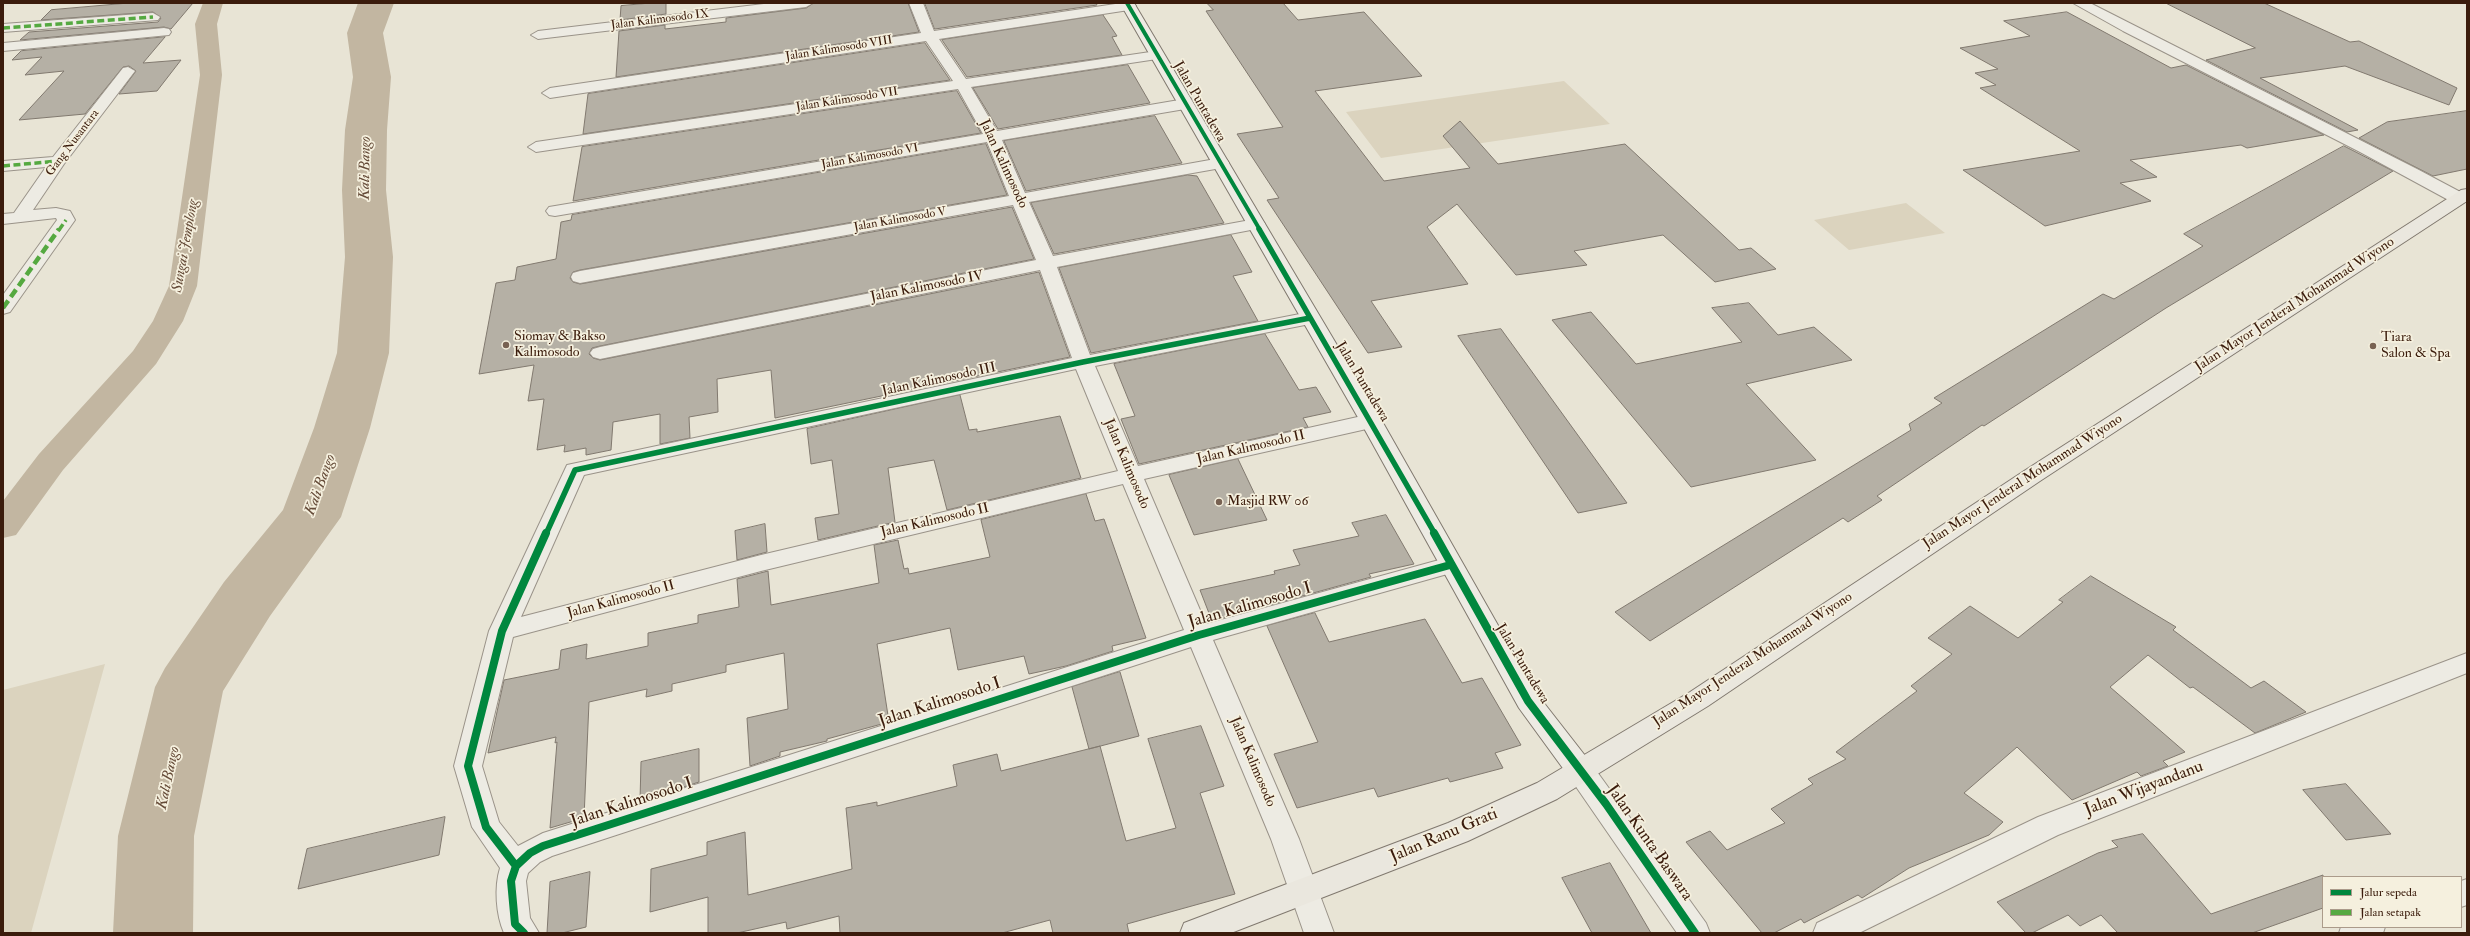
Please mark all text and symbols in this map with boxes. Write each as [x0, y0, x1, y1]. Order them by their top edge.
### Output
street label: Jalan Kalimosodo IX [610, 7, 710, 33]
street label: Jalan Kalimosodo VIII [785, 33, 893, 65]
street label: Jalan Puntadewa [1169, 59, 1229, 145]
street label: Jalan Kalimosodo VII [795, 85, 899, 115]
street label: Gang Nusantara [43, 107, 103, 179]
street label: Jalan Kalimosodo [975, 117, 1031, 211]
water label: Kali Bango [356, 136, 376, 200]
street label: Jalan Kalimosodo VI [820, 141, 920, 173]
water label: Sungai Jemplong [169, 198, 203, 294]
street label: Jalan Kalimosodo V [853, 205, 947, 235]
street label: Jalan Mayor Jenderal Mohammad Wiyono [2192, 234, 2398, 376]
street label: Jalan Kalimosodo IV [869, 268, 985, 306]
place label: Siomay & Bakso Kalimosodo [514, 329, 605, 362]
place label: Tiara Salon & Spa [2381, 330, 2450, 362]
street label: Jalan Puntadewa [1331, 339, 1393, 425]
marker: Siomay & Bakso Kalimosodo [501, 340, 511, 350]
marker: Tiara Salon & Spa [2368, 341, 2378, 351]
street label: Jalan Kalimosodo III [880, 360, 998, 400]
street label: Jalan Mayor Jenderal Mohammad Wiyono [1920, 411, 2126, 553]
street label: Jalan Kalimosodo [1099, 416, 1153, 512]
street label: Jalan Kalimosodo II [1195, 427, 1307, 469]
water label: Kali Bango [302, 452, 340, 518]
place label: Masjid RW 06 [1227, 494, 1309, 510]
marker: Masjid RW 06 [1214, 497, 1224, 507]
street label: Jalan Kalimosodo II [879, 500, 991, 542]
street label: Jalan Kalimosodo II [565, 578, 677, 622]
street label: Jalan Kalimosodo I [1186, 579, 1314, 633]
street label: Jalan Mayor Jenderal Mohammad Wiyono [1650, 589, 1856, 731]
street label: Jalan Puntadewa [1491, 621, 1553, 707]
street label: Jalan Kalimosodo I [876, 674, 1004, 732]
street label: Jalan Kalimosodo [1225, 714, 1279, 810]
water label: Kali Bango [154, 745, 184, 811]
street label: Jalan Wijayandanu [2082, 757, 2206, 821]
street label: Jalan Kalimosodo I [568, 774, 696, 832]
street label: Jalan Kunta Baswara [1601, 781, 1697, 905]
street label: Jalan Ranu Grati [1387, 804, 1501, 868]
legend [2322, 876, 2462, 928]
text: Jalur sepeda [2360, 885, 2417, 900]
text: Jalan setapak [2360, 905, 2421, 920]

